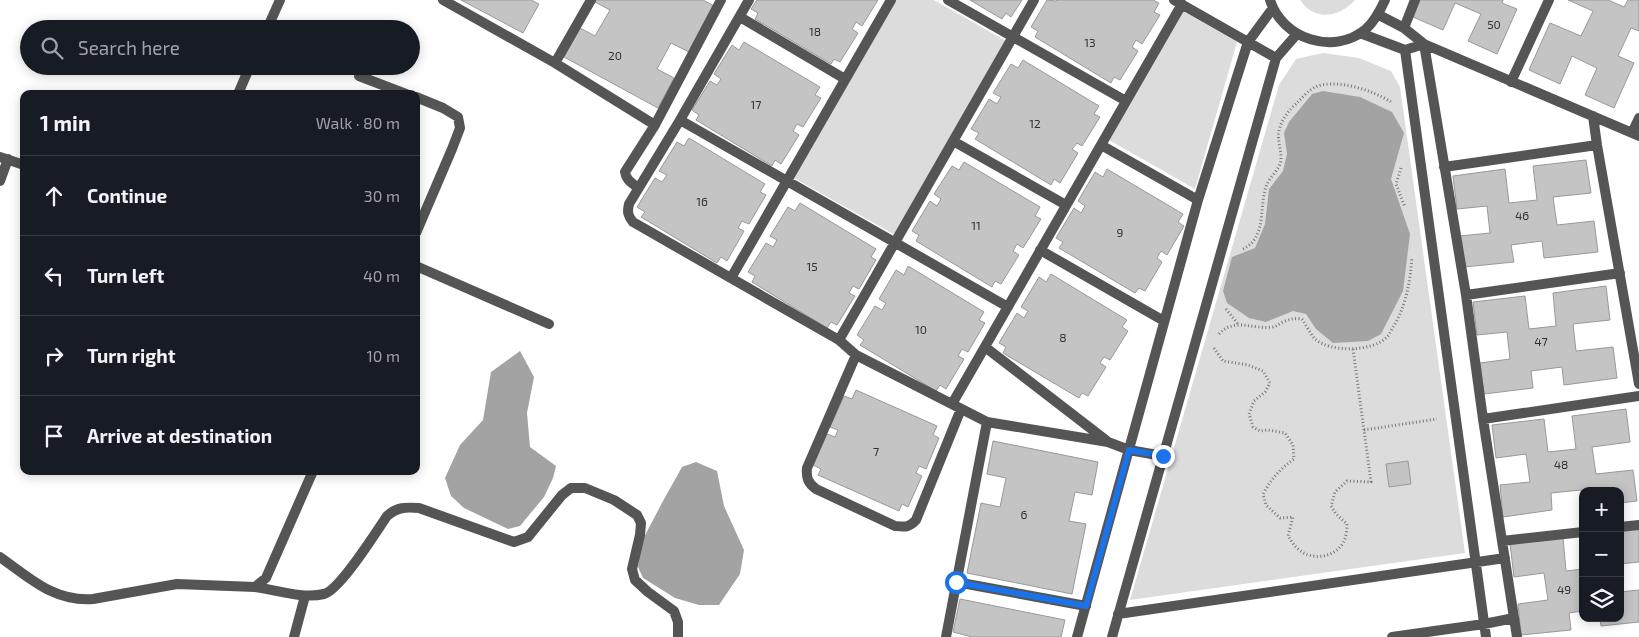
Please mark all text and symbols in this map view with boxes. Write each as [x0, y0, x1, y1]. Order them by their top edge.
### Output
house number: 50 [1487, 17, 1501, 31]
search box [20, 20, 420, 75]
house number: 18 [809, 24, 821, 38]
icon: search [38, 34, 66, 62]
house number: 13 [1084, 35, 1096, 49]
text: Search here [78, 36, 180, 59]
house number: 20 [608, 48, 622, 62]
house number: 17 [751, 97, 761, 111]
text: 1 min [40, 110, 91, 135]
text: Walk · 80 m [316, 113, 400, 132]
house number: 12 [1029, 116, 1041, 130]
icon: ahead [40, 182, 68, 210]
text: Continue [87, 184, 167, 207]
text: 30 m [364, 186, 400, 205]
house number: 16 [696, 194, 708, 208]
house number: 46 [1515, 208, 1529, 222]
house number: 11 [971, 218, 981, 232]
house number: 9 [1117, 225, 1124, 239]
house number: 15 [806, 259, 818, 273]
icon: left [40, 262, 68, 290]
text: Turn left [87, 264, 164, 287]
text: 40 m [363, 266, 400, 285]
house number: 10 [915, 322, 927, 336]
house number: 8 [1059, 330, 1067, 344]
house number: 47 [1534, 334, 1548, 348]
icon: right [40, 342, 68, 370]
text: Turn right [87, 344, 175, 367]
text: 10 m [366, 346, 400, 365]
icon: arrive [40, 422, 68, 450]
text: Arrive at destination [87, 424, 272, 447]
house number: 7 [873, 444, 879, 458]
route end [1152, 445, 1175, 468]
house number: 48 [1554, 457, 1568, 471]
map controls [1579, 487, 1624, 622]
button: + [1579, 487, 1624, 532]
house number: 6 [1021, 507, 1028, 521]
button: − [1579, 532, 1624, 577]
route start [945, 571, 968, 594]
button: layers [1579, 577, 1624, 622]
house number: 49 [1557, 582, 1571, 596]

